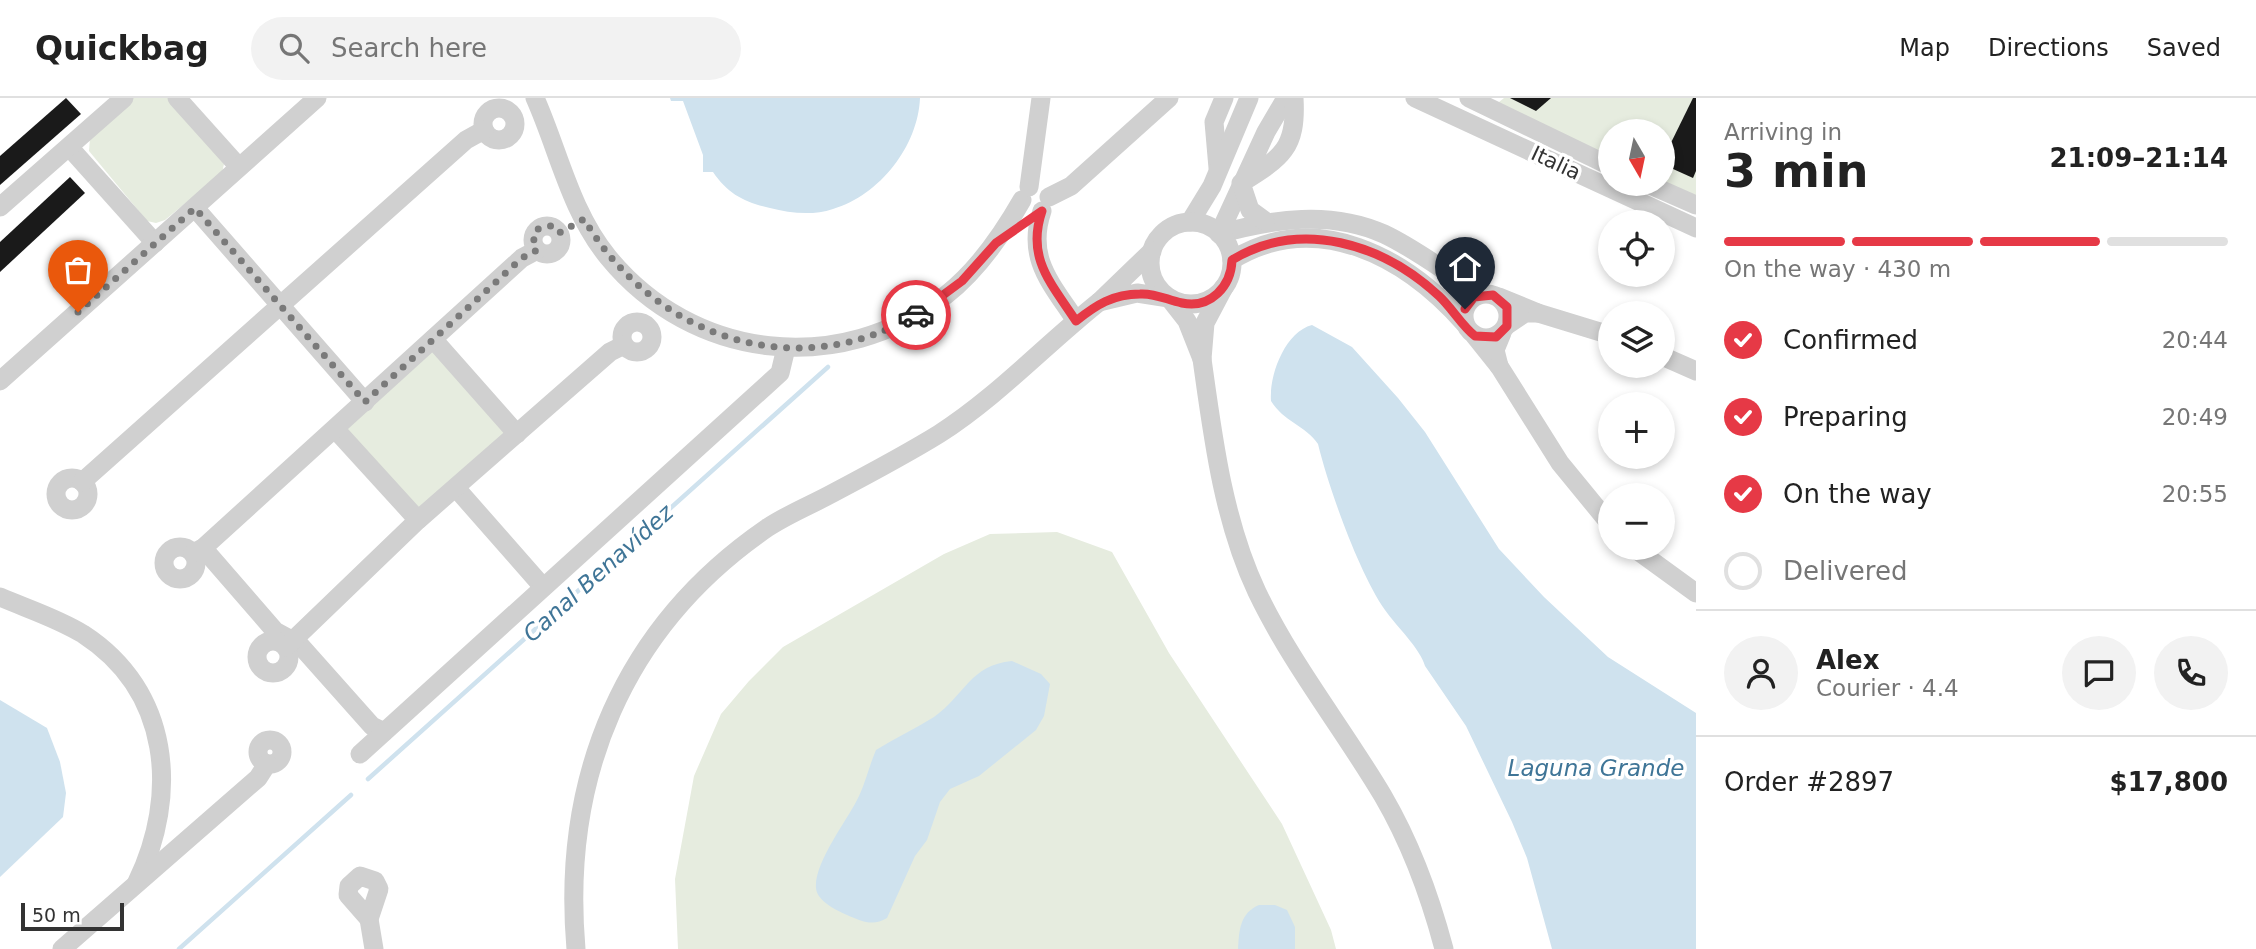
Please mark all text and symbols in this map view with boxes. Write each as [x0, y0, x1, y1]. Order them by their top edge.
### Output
search box [251, 17, 741, 80]
text: Quickbag [35, 29, 209, 68]
icon: search [275, 29, 313, 67]
text: Search here [331, 33, 487, 63]
text: Map [1899, 34, 1950, 62]
text: Directions [1988, 34, 2109, 62]
text: Saved [2147, 34, 2221, 62]
north arrow [1598, 119, 1675, 196]
map controls [1598, 119, 1675, 560]
text: Arriving in [1724, 119, 1842, 145]
street label: Italia [1527, 141, 1585, 185]
text: 21:09–21:14 [2049, 143, 2228, 173]
text: 3 min [1724, 144, 1868, 198]
button: locate [1598, 210, 1675, 287]
pin [1435, 237, 1495, 309]
pin [48, 240, 108, 312]
icon: home [1446, 248, 1484, 286]
icon: bag [59, 251, 97, 289]
text: On the way · 430 m [1724, 256, 1951, 282]
courier [881, 280, 951, 350]
icon: car [897, 296, 935, 334]
button: layers [1598, 301, 1675, 378]
icon: check [1724, 321, 1762, 359]
text: Confirmed [1783, 325, 1918, 355]
text: 20:44 [2162, 327, 2228, 353]
button: + [1598, 392, 1675, 469]
icon: check [1724, 398, 1762, 436]
text: Preparing [1783, 402, 1908, 432]
text: 20:49 [2162, 404, 2228, 430]
icon: check [1724, 475, 1762, 513]
text: On the way [1783, 479, 1932, 509]
text: 20:55 [2162, 481, 2228, 507]
button: − [1598, 483, 1675, 560]
water label: Canal Benavídez [518, 498, 679, 647]
text: Delivered [1783, 556, 1907, 586]
button: person [1724, 636, 1798, 710]
button: chat [2062, 636, 2136, 710]
button: phone [2154, 636, 2228, 710]
text: Alex [1816, 645, 1879, 675]
text: Courier · 4.4 [1816, 675, 1959, 701]
water label: Laguna Grande [1508, 755, 1684, 781]
text: Order #2897 [1724, 767, 1894, 797]
text: $17,800 [2110, 767, 2228, 797]
scale bar [21, 900, 124, 932]
text: 50 m [32, 904, 81, 926]

